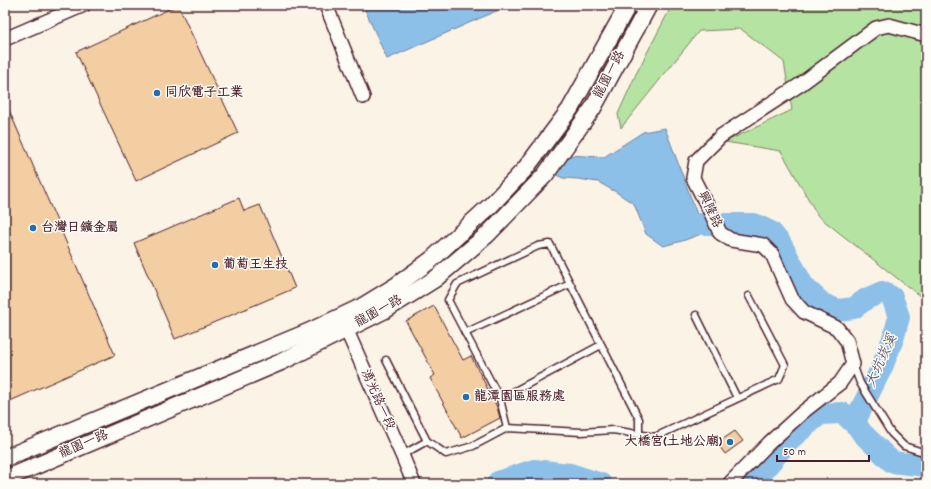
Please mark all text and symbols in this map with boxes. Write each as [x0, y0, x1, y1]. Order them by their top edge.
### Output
street label: 龍園一路 [589, 48, 631, 102]
place label: 同欣電子工業 [165, 84, 243, 103]
marker: 同欣電子工業 [152, 88, 162, 98]
street label: 興隆路 [692, 188, 726, 232]
place label: 台灣日鑛金屬 [41, 219, 119, 238]
marker: 台灣日鑛金屬 [28, 223, 38, 233]
place label: 葡萄王生技 [223, 256, 288, 275]
marker: 葡萄王生技 [210, 260, 220, 270]
street label: 龍園一路 [352, 291, 406, 333]
water label: 大坑崁溪 [861, 330, 903, 391]
street label: 湧光路一段 [355, 366, 399, 434]
place label: 龍潭園區服務處 [474, 388, 565, 407]
marker: 龍潭園區服務處 [461, 392, 471, 402]
street label: 龍園一路 [56, 426, 112, 464]
place label: 大橋宮(土地公廟) [624, 433, 723, 452]
marker: 大橋宮(土地公廟) [725, 437, 735, 447]
scale bar [777, 437, 869, 463]
text: 50 m [783, 444, 806, 461]

